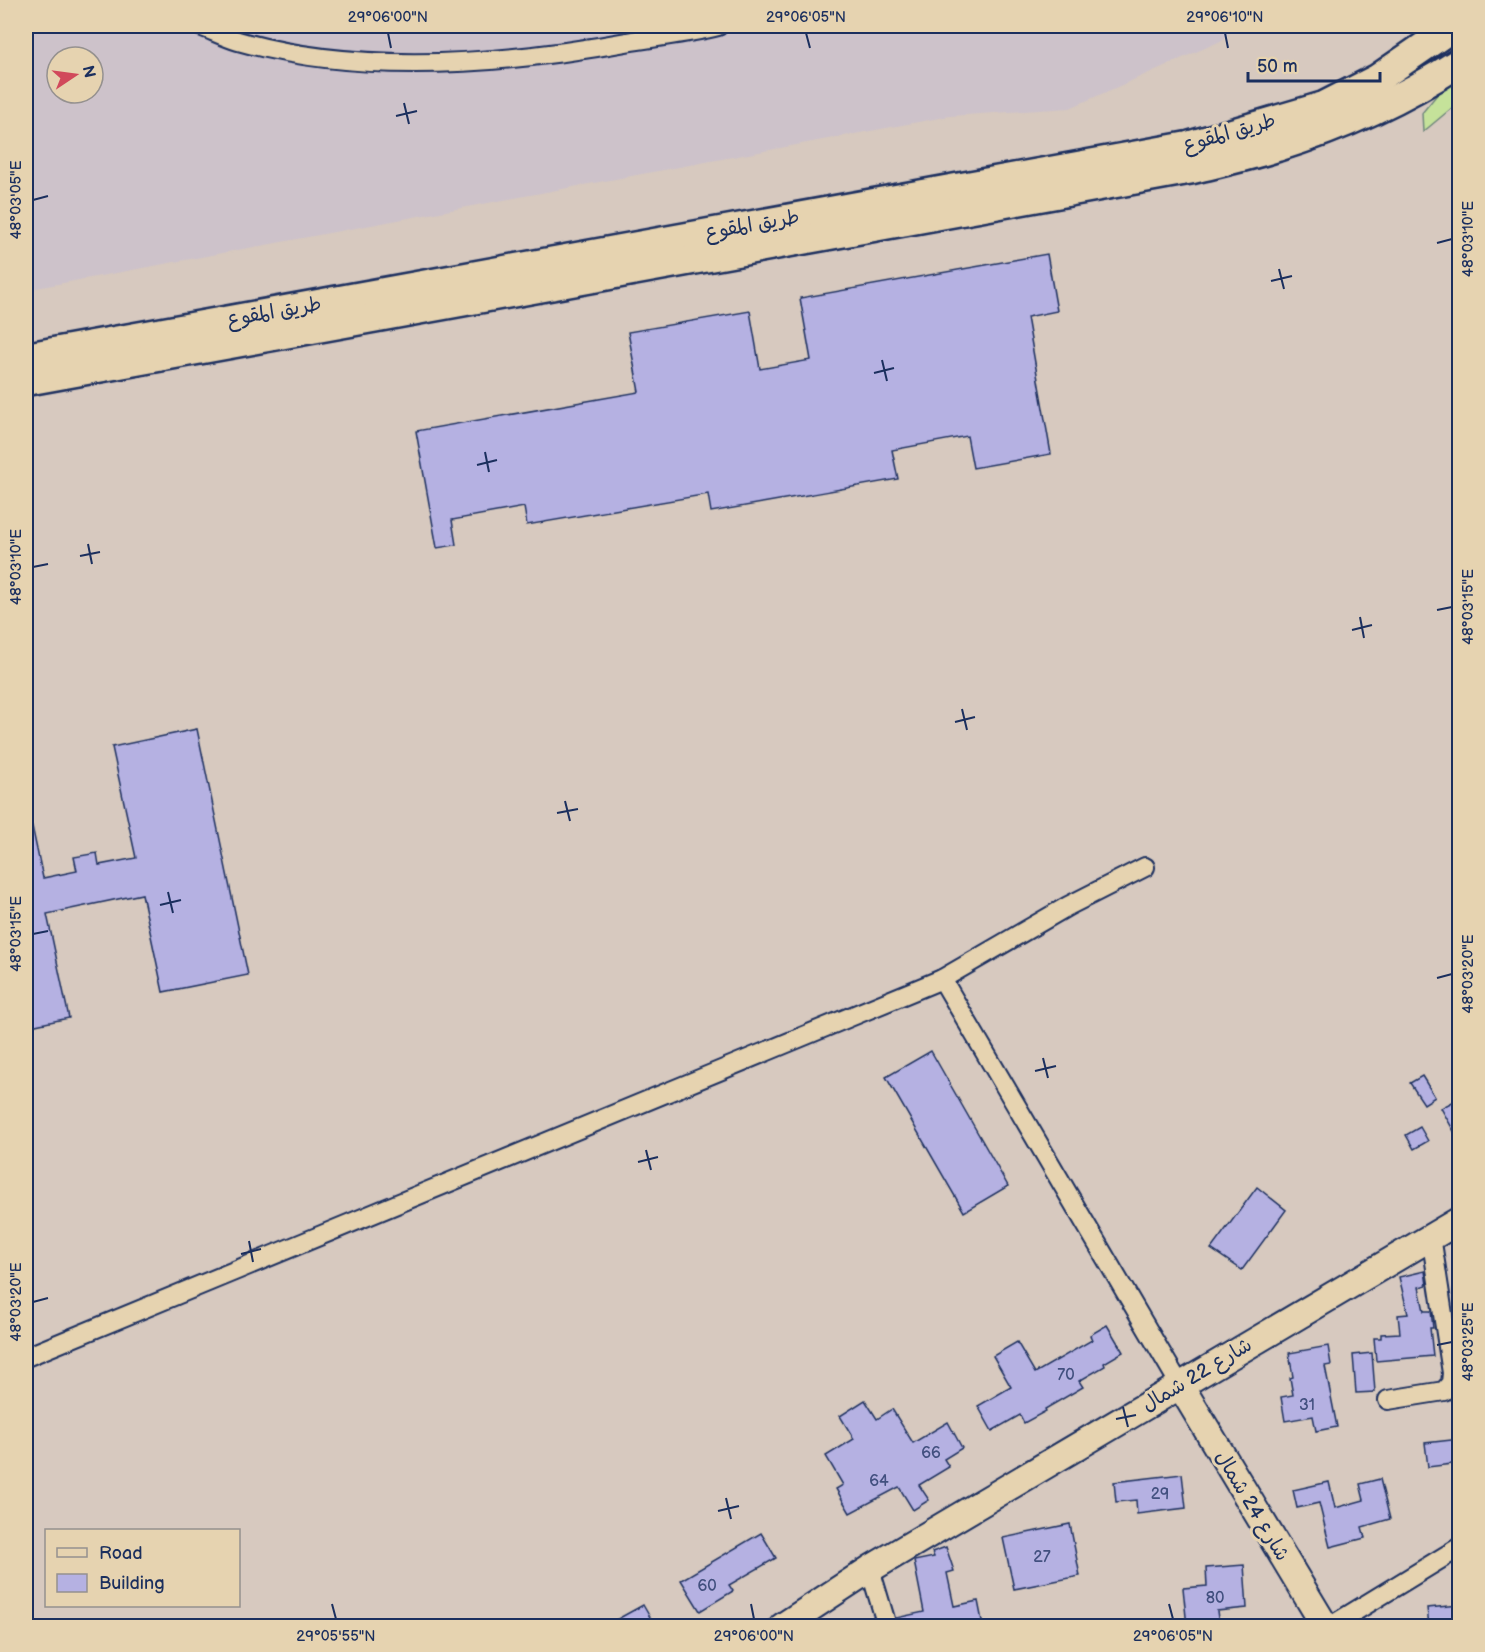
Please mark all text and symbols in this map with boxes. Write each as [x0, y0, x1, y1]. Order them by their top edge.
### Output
text: 29°06'00"N [348, 8, 428, 27]
text: 29°06'05"N [766, 8, 846, 27]
text: 29°06'10"N [1186, 8, 1264, 27]
north arrow [45, 45, 105, 105]
scale bar [1248, 45, 1380, 83]
text: 50 m [1257, 56, 1298, 77]
text: N [78, 64, 99, 80]
street label: طريق المقوع [1180, 108, 1279, 159]
text: 48°03'05"E [7, 160, 26, 240]
text: 48°03'10"E [1459, 201, 1478, 277]
street label: طريق المقوع [703, 205, 801, 246]
street label: طريق المقوع [225, 292, 323, 333]
text: 48°03'10"E [7, 529, 26, 605]
text: 48°03'15"E [1459, 569, 1478, 645]
text: 48°03'15"E [7, 896, 26, 972]
text: 48°03'20"E [1459, 934, 1478, 1014]
text: 48°03'20"E [7, 1262, 26, 1342]
text: 48°03'25"E [1459, 1302, 1478, 1382]
street label: شارع 22 شمال [1138, 1333, 1257, 1418]
house number: 70 [1057, 1366, 1075, 1385]
house number: 31 [1299, 1396, 1315, 1415]
house number: 66 [921, 1444, 941, 1463]
street label: شارع 24 شمال [1209, 1447, 1294, 1566]
house number: 64 [869, 1472, 889, 1491]
house number: 29 [1151, 1485, 1169, 1504]
legend [45, 1529, 240, 1607]
text: Road [99, 1543, 143, 1564]
house number: 27 [1033, 1548, 1051, 1567]
text: Building [99, 1573, 165, 1594]
house number: 60 [697, 1577, 717, 1596]
house number: 80 [1206, 1589, 1224, 1608]
text: 29°05'55"N [296, 1627, 376, 1646]
text: 29°06'00"N [714, 1627, 794, 1646]
text: 29°06'05"N [1133, 1627, 1213, 1646]

